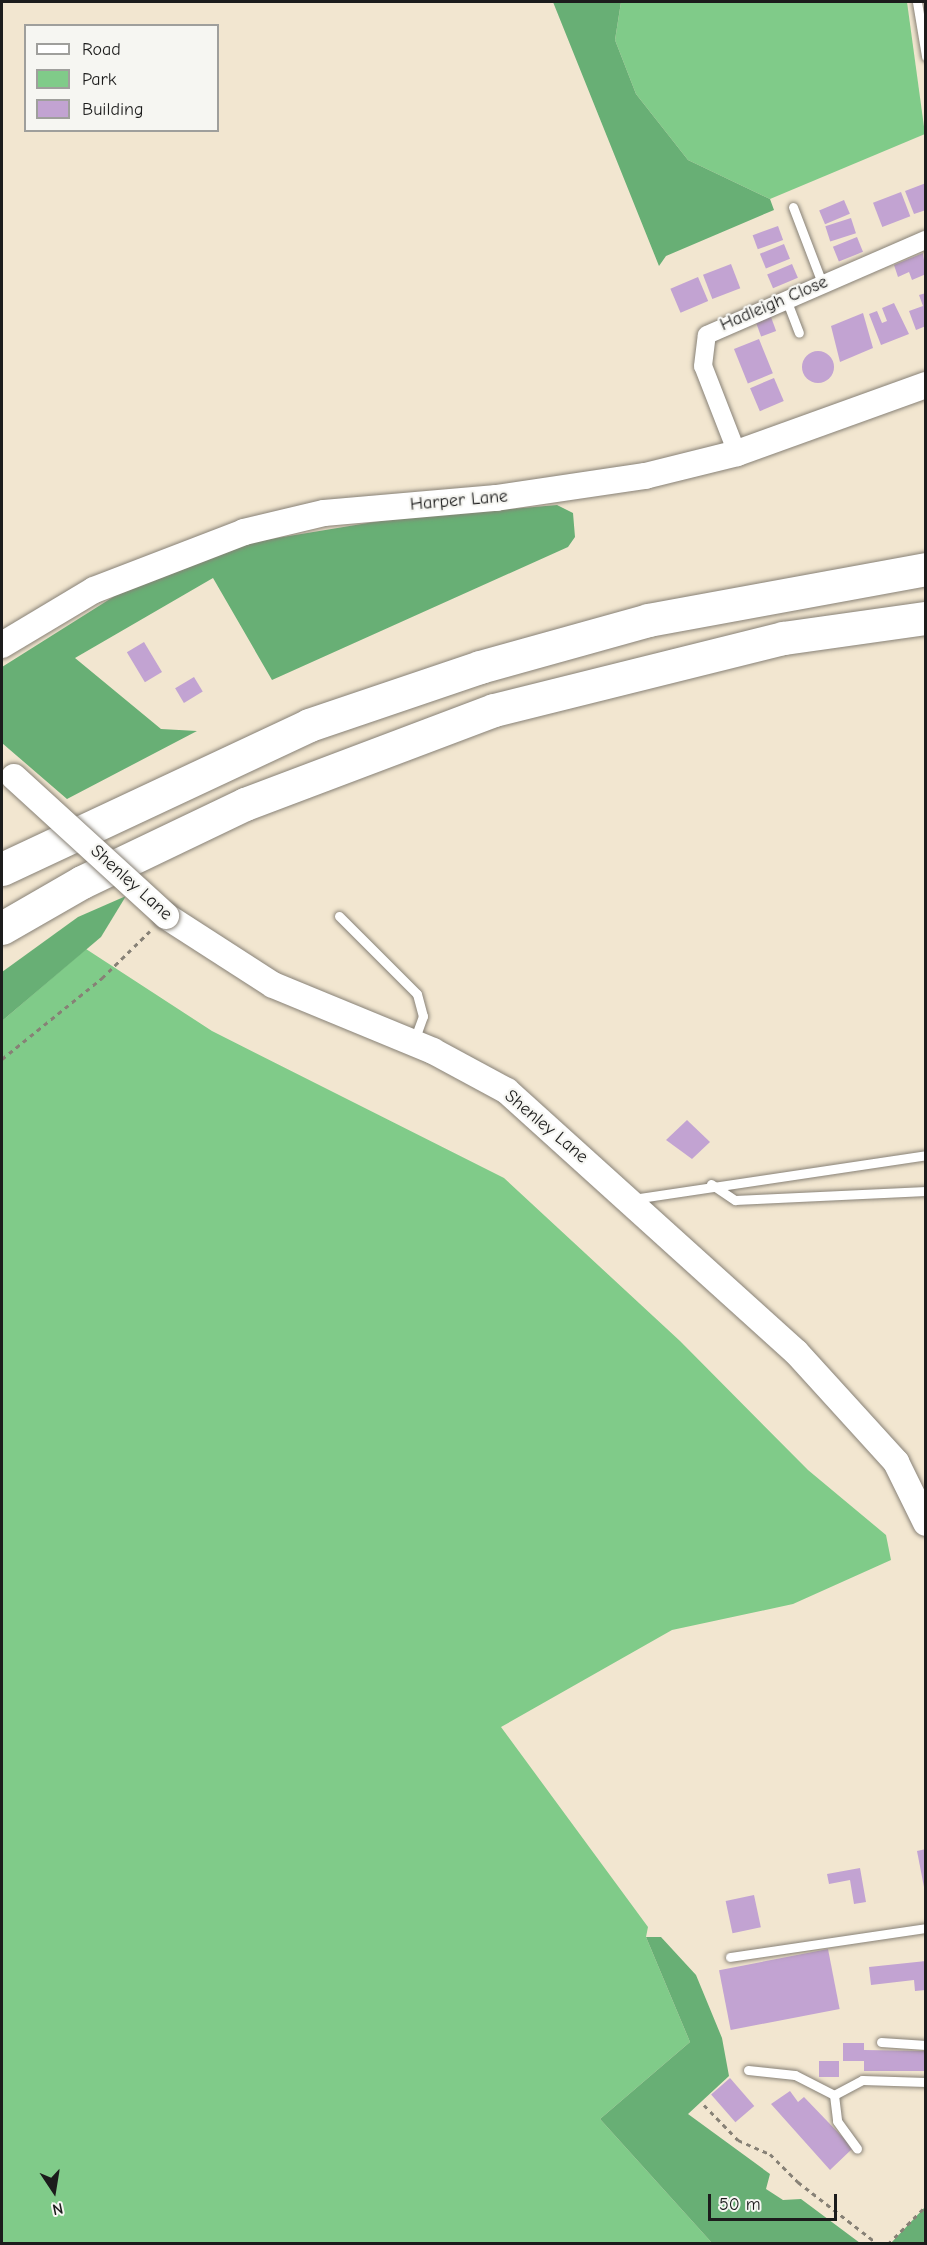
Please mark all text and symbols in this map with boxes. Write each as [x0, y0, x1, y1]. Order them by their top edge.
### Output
legend [24, 24, 219, 132]
text: Road [82, 39, 121, 60]
text: Park [82, 69, 116, 90]
text: Building [82, 99, 144, 120]
street label: Hadleigh Close [717, 272, 831, 336]
street label: Harper Lane [409, 486, 509, 516]
street label: Shenley Lane [86, 841, 176, 925]
street label: Shenley Lane [500, 1086, 592, 1168]
north arrow [24, 2161, 84, 2221]
scale bar [711, 2182, 840, 2220]
text: 50 m [719, 2194, 761, 2215]
text: N [51, 2199, 65, 2218]

